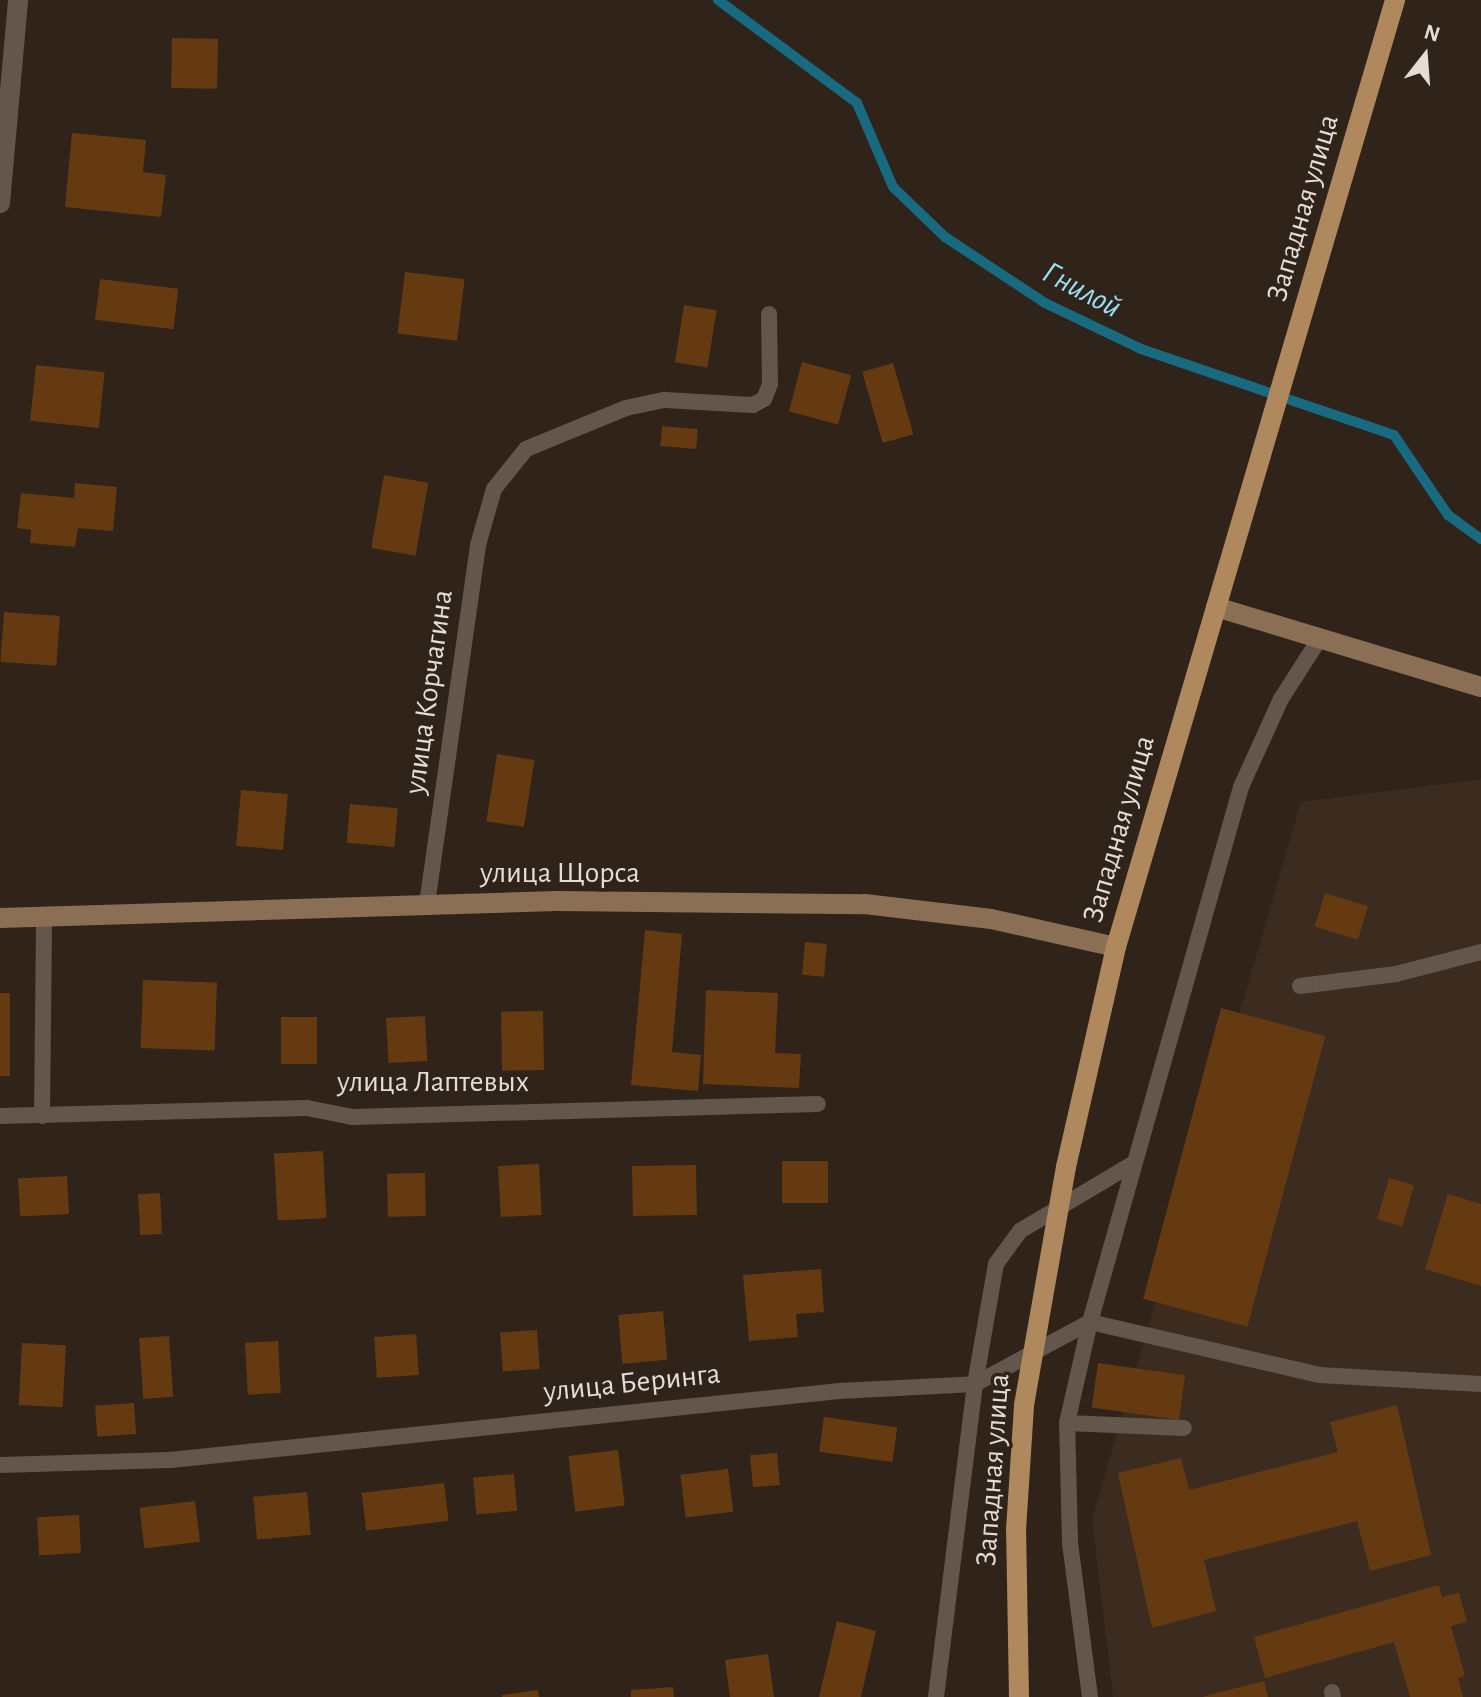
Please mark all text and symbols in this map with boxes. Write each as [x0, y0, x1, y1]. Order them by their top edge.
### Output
north arrow [1385, 16, 1465, 96]
text: N [1421, 20, 1443, 46]
street label: Западная улица [1259, 110, 1347, 306]
water label: Гнилой [1036, 253, 1128, 327]
street label: улица Корчагина [397, 588, 461, 796]
street label: Западная улица [1075, 731, 1163, 927]
street label: улица Щорса [480, 855, 640, 891]
street label: улица Лаптевых [337, 1064, 529, 1100]
street label: улица Беринга [542, 1356, 722, 1410]
street label: Западная улица [968, 1373, 1018, 1567]

